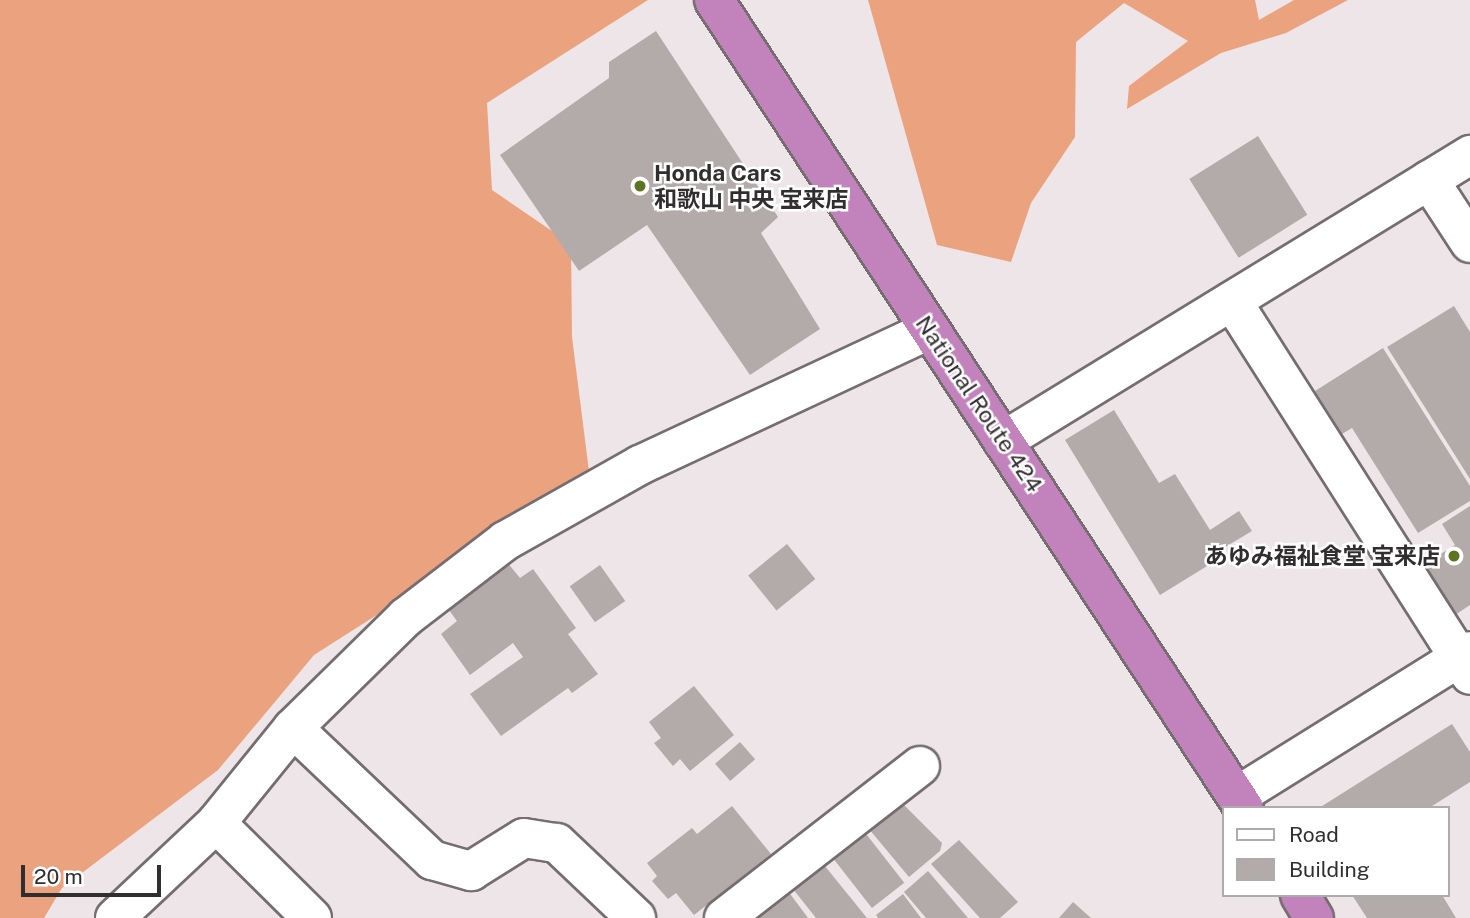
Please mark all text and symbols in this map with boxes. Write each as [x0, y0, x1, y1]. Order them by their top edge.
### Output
place label: Honda Cars 和歌山 中央 宝来店 [654, 159, 848, 213]
marker: Honda Cars 和歌山 中央 宝来店 [632, 178, 648, 194]
street label: National Route 424 [910, 310, 1048, 498]
place label: あゆみ福祉食堂 宝来店 [1205, 542, 1440, 570]
marker: あゆみ福祉食堂 宝来店 [1446, 548, 1462, 564]
legend [1222, 806, 1449, 897]
text: Road [1289, 822, 1339, 847]
scale bar [24, 852, 164, 896]
text: Building [1289, 857, 1370, 882]
text: 20 m [34, 864, 83, 889]

